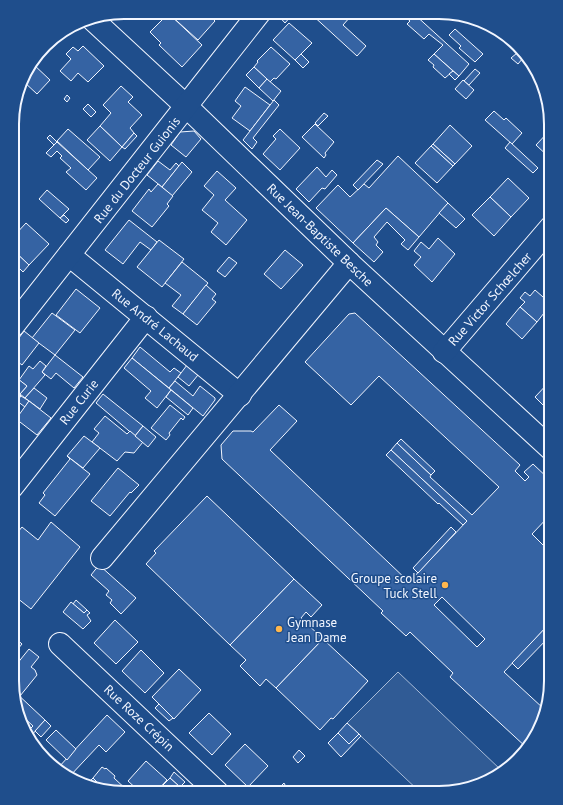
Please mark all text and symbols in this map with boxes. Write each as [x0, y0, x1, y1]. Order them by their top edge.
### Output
street label: Rue du Docteur Guionis [90, 113, 184, 227]
street label: Rue Jean-Baptiste Besche [263, 180, 377, 290]
street label: Rue Victor Schœlcher [445, 248, 536, 349]
street label: Rue André Lachaud [108, 285, 202, 365]
street label: Rue Curie [56, 376, 102, 428]
place label: Groupe scolaire Tuck Stell [351, 570, 437, 602]
marker: Groupe scolaire Tuck Stell [440, 580, 450, 590]
place label: Gymnase Jean Dame [286, 614, 347, 646]
marker: Gymnase Jean Dame [274, 624, 284, 634]
street label: Rue Roze Crépin [100, 681, 178, 755]

